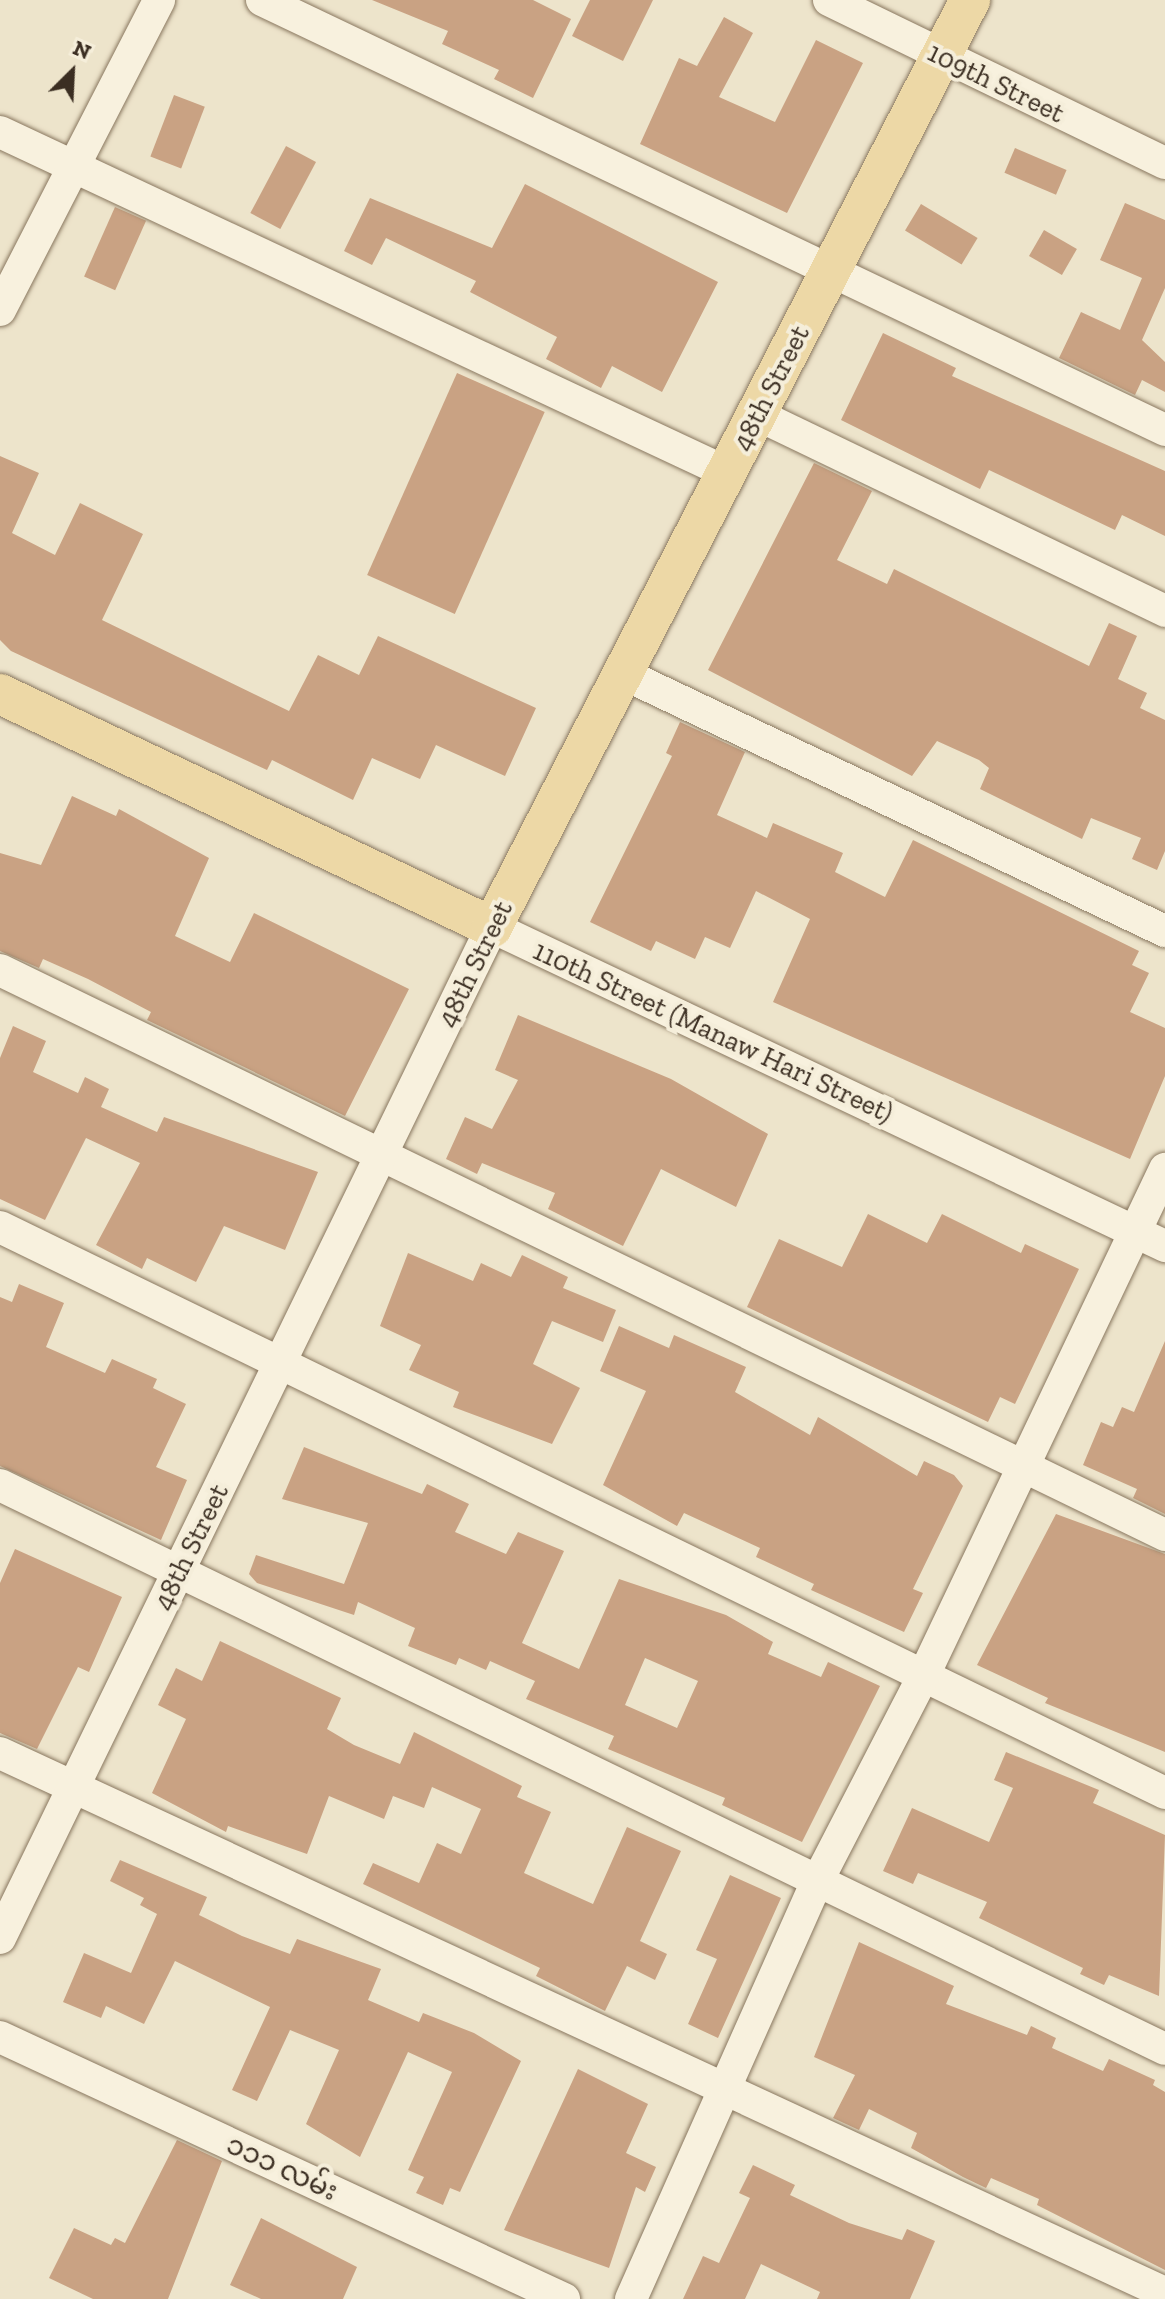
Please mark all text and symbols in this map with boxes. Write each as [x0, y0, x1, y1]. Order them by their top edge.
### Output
north arrow [32, 32, 112, 112]
text: N [69, 34, 95, 65]
street label: 109th Street [922, 35, 1070, 131]
street label: 48th Street [725, 320, 817, 456]
street label: 48th Street [430, 895, 520, 1033]
street label: 110th Street (Manaw Hari Street) [528, 934, 898, 1130]
street label: 48th Street [146, 1478, 236, 1616]
street label: ၁၁၁ လမ်း [221, 2128, 343, 2208]

